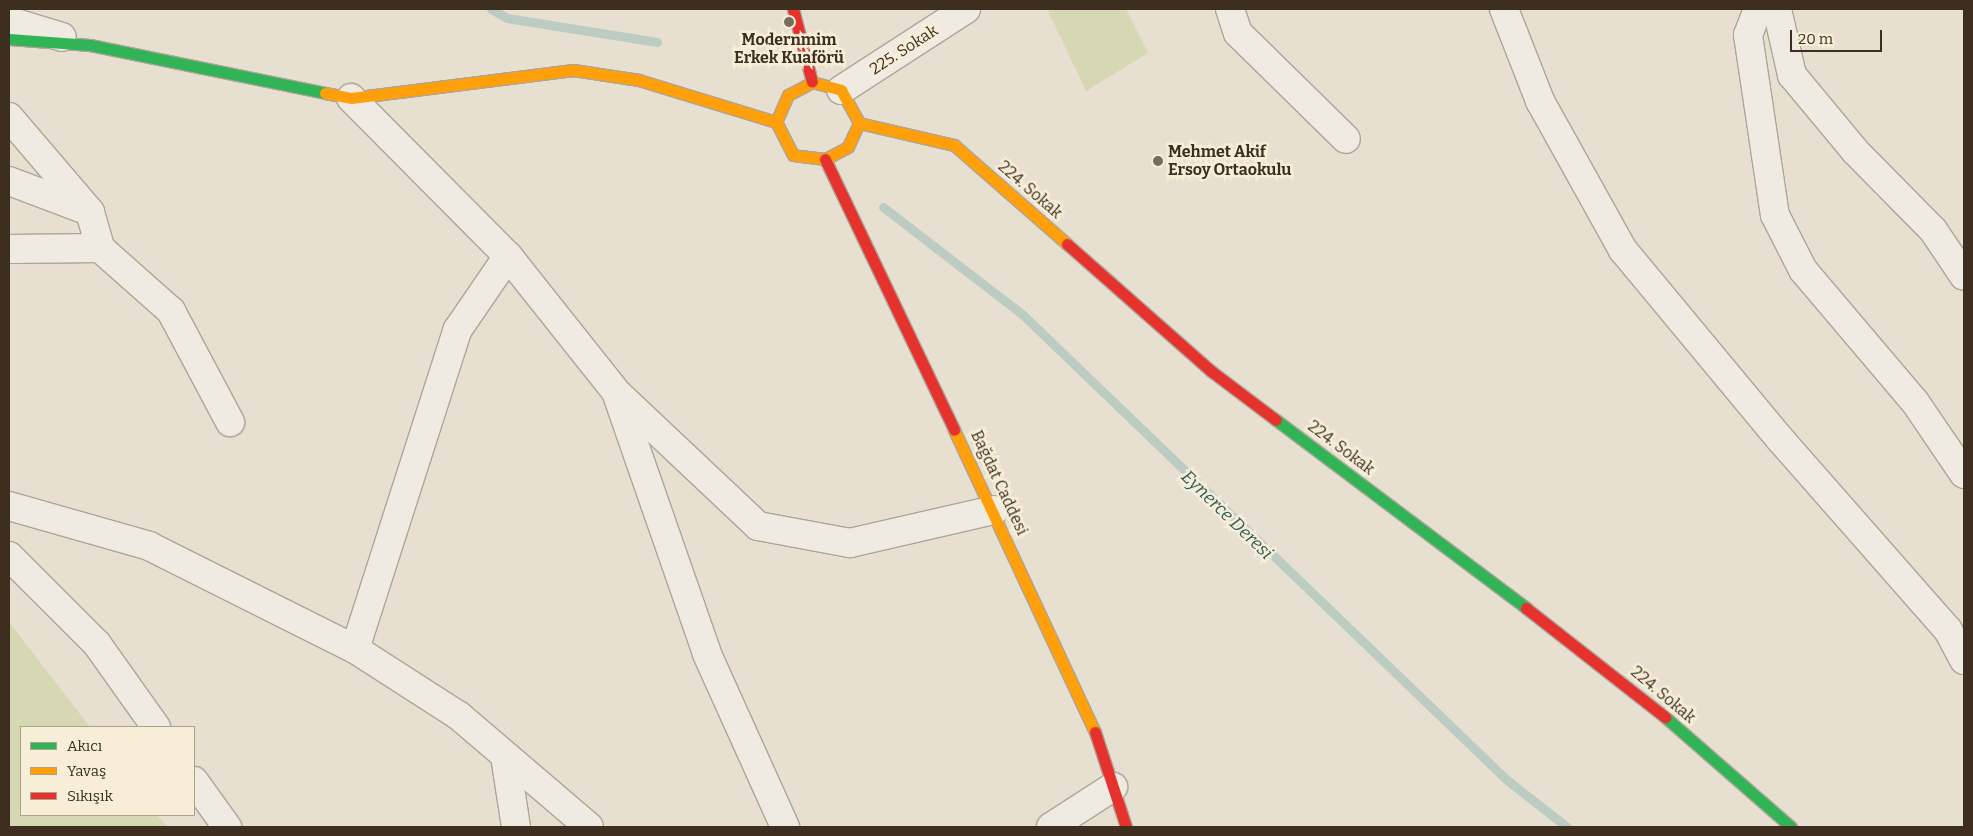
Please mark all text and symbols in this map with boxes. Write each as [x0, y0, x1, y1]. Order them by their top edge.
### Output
marker: Modernmim Erkek Kuaförü [783, 16, 795, 28]
scale bar [1793, 20, 1886, 52]
street label: 225. Sokak [866, 21, 942, 79]
place label: Modernmim Erkek Kuaförü [734, 30, 844, 68]
text: 20 m [1798, 30, 1833, 48]
place label: Mehmet Akif Ersoy Ortaokulu [1168, 142, 1291, 180]
marker: Mehmet Akif Ersoy Ortaokulu [1152, 155, 1164, 167]
street label: 224. Sokak [994, 157, 1066, 223]
street label: 224. Sokak [1304, 417, 1378, 479]
street label: Bağdat Caddesi [966, 428, 1032, 538]
water label: Eynerce Deresi [1177, 466, 1277, 564]
street label: 224. Sokak [1627, 662, 1699, 728]
legend [20, 726, 195, 816]
text: Akıcı [67, 737, 102, 755]
text: Yavaş [67, 762, 106, 780]
text: Sıkışık [67, 787, 113, 805]

